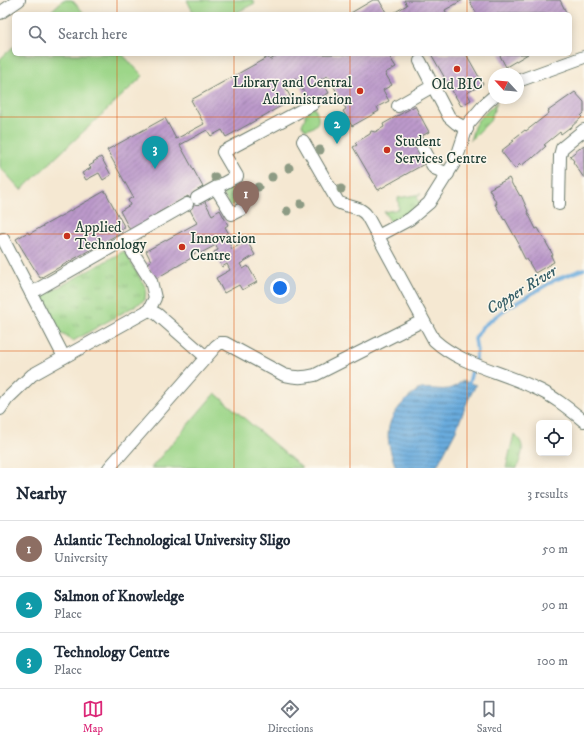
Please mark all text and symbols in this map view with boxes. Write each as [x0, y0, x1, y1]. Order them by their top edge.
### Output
search box [12, 12, 572, 56]
icon: search [26, 23, 48, 45]
text: Search here [58, 25, 127, 44]
marker: Old BIC [452, 64, 462, 74]
north arrow [488, 68, 524, 104]
place label: Library and Central Administration [232, 73, 352, 109]
place label: Old BIC [431, 75, 483, 94]
marker: Library and Central Administration [355, 86, 365, 96]
pin: 2 [324, 111, 350, 144]
place label: Student Services Centre [395, 132, 487, 168]
pin: 3 [142, 136, 168, 169]
marker: Student Services Centre [382, 145, 392, 155]
pin: 1 [233, 181, 259, 214]
place label: Applied Technology [75, 218, 148, 254]
place label: Innovation Centre [190, 229, 256, 265]
marker: Applied Technology [62, 231, 72, 241]
marker: Innovation Centre [177, 242, 187, 252]
water label: Copper River [483, 260, 562, 319]
your location [270, 278, 290, 298]
map controls [536, 420, 572, 456]
button: locate [536, 420, 572, 456]
text: Nearby [16, 483, 66, 505]
text: 3 results [527, 486, 568, 502]
text: Atlantic Technological University Sligo [54, 531, 290, 550]
text: 1 [27, 541, 31, 557]
text: 50 m [542, 541, 568, 557]
text: University [54, 550, 108, 566]
text: Salmon of Knowledge [54, 587, 184, 606]
text: 2 [26, 597, 32, 613]
text: 90 m [542, 597, 568, 613]
text: Place [54, 606, 82, 622]
text: Technology Centre [54, 643, 170, 662]
text: 3 [27, 653, 31, 669]
text: 100 m [537, 653, 568, 669]
text: Place [54, 662, 82, 678]
tab: Map [82, 698, 104, 736]
tab: Directions [268, 698, 313, 736]
tab: Saved [477, 698, 502, 736]

